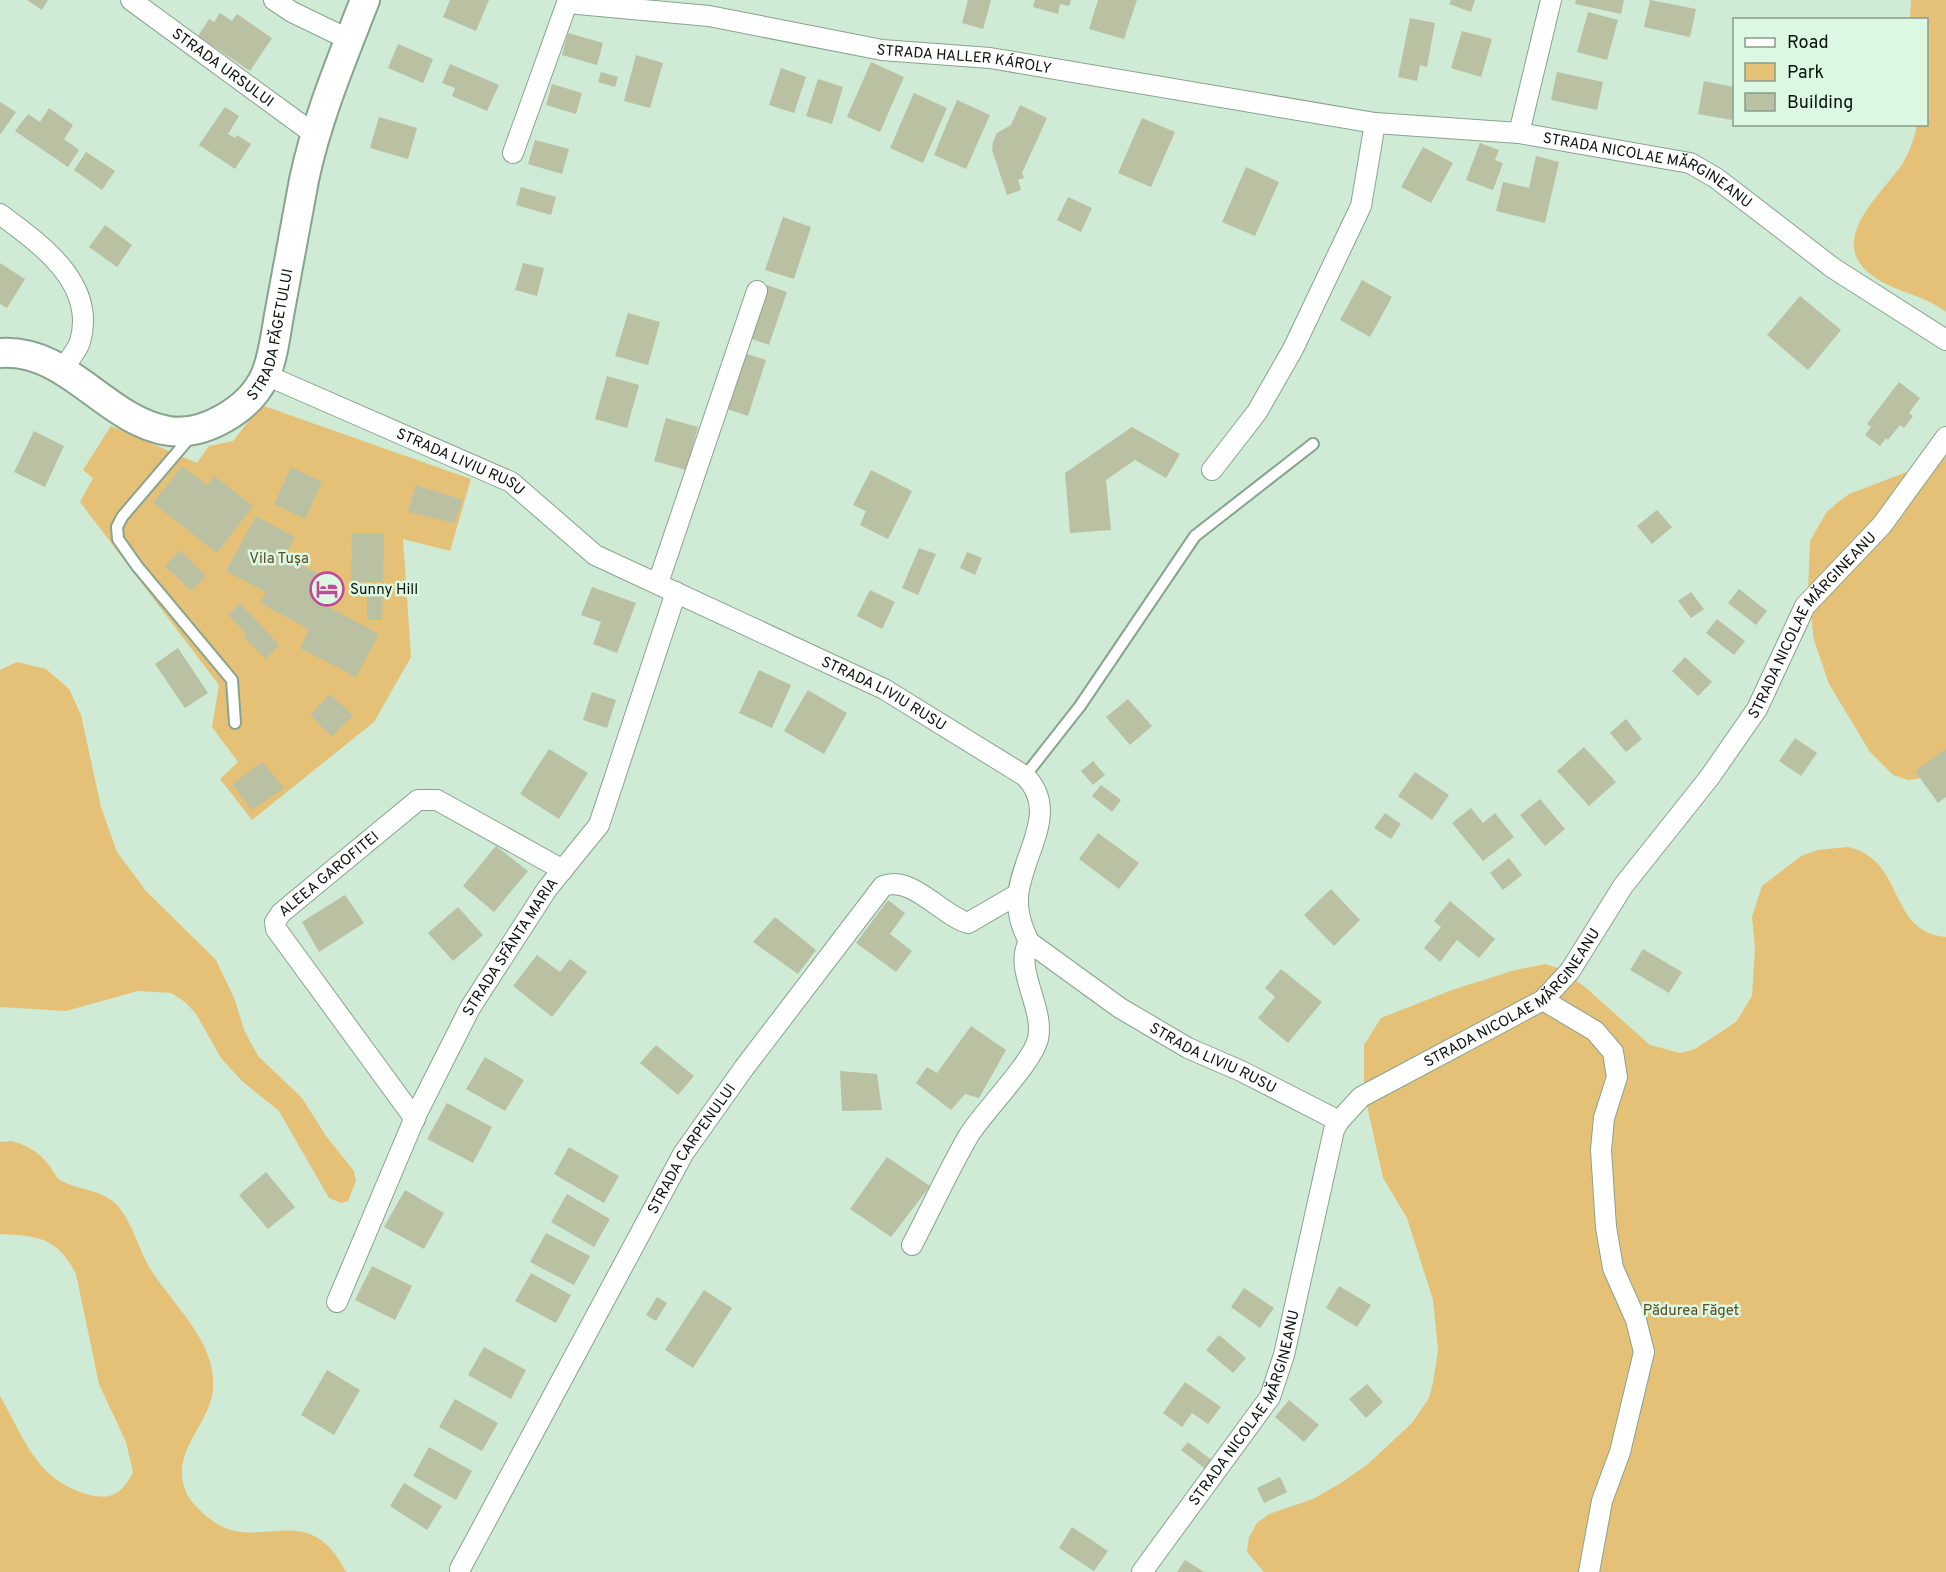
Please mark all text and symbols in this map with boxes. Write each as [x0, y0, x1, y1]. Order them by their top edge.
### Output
legend [1733, 18, 1928, 126]
street label: STRADA URSULUI [167, 25, 277, 112]
text: Road [1787, 32, 1829, 55]
street label: STRADA HALLER KÁROLY [875, 41, 1053, 79]
text: Park [1787, 62, 1824, 85]
text: Building [1787, 92, 1853, 115]
street label: STRADA NICOLAE MĂRGINEANU [1541, 129, 1755, 213]
street label: STRADA FĂGETULUI [244, 267, 298, 405]
street label: STRADA LIVIU RUSU [393, 425, 528, 500]
street label: STRADA NICOLAE MĂRGINEANU [1745, 529, 1881, 723]
park label: Vila Tușa [249, 550, 309, 569]
hotel icon: Sunny Hill [309, 571, 345, 607]
place label: Sunny Hill [350, 581, 418, 600]
street label: STRADA LIVIU RUSU [818, 653, 949, 736]
street label: ALEEA GAROFITEI [275, 828, 384, 922]
street label: STRADA SFÂNTA MARIA [459, 875, 563, 1020]
street label: STRADA NICOLAE MĂRGINEANU [1421, 925, 1605, 1073]
street label: STRADA LIVIU RUSU [1145, 1019, 1279, 1098]
street label: STRADA CARPENULUI [644, 1081, 741, 1218]
park label: Pădurea Făget [1643, 1302, 1739, 1321]
street label: STRADA NICOLAE MĂRGINEANU [1186, 1308, 1305, 1510]

